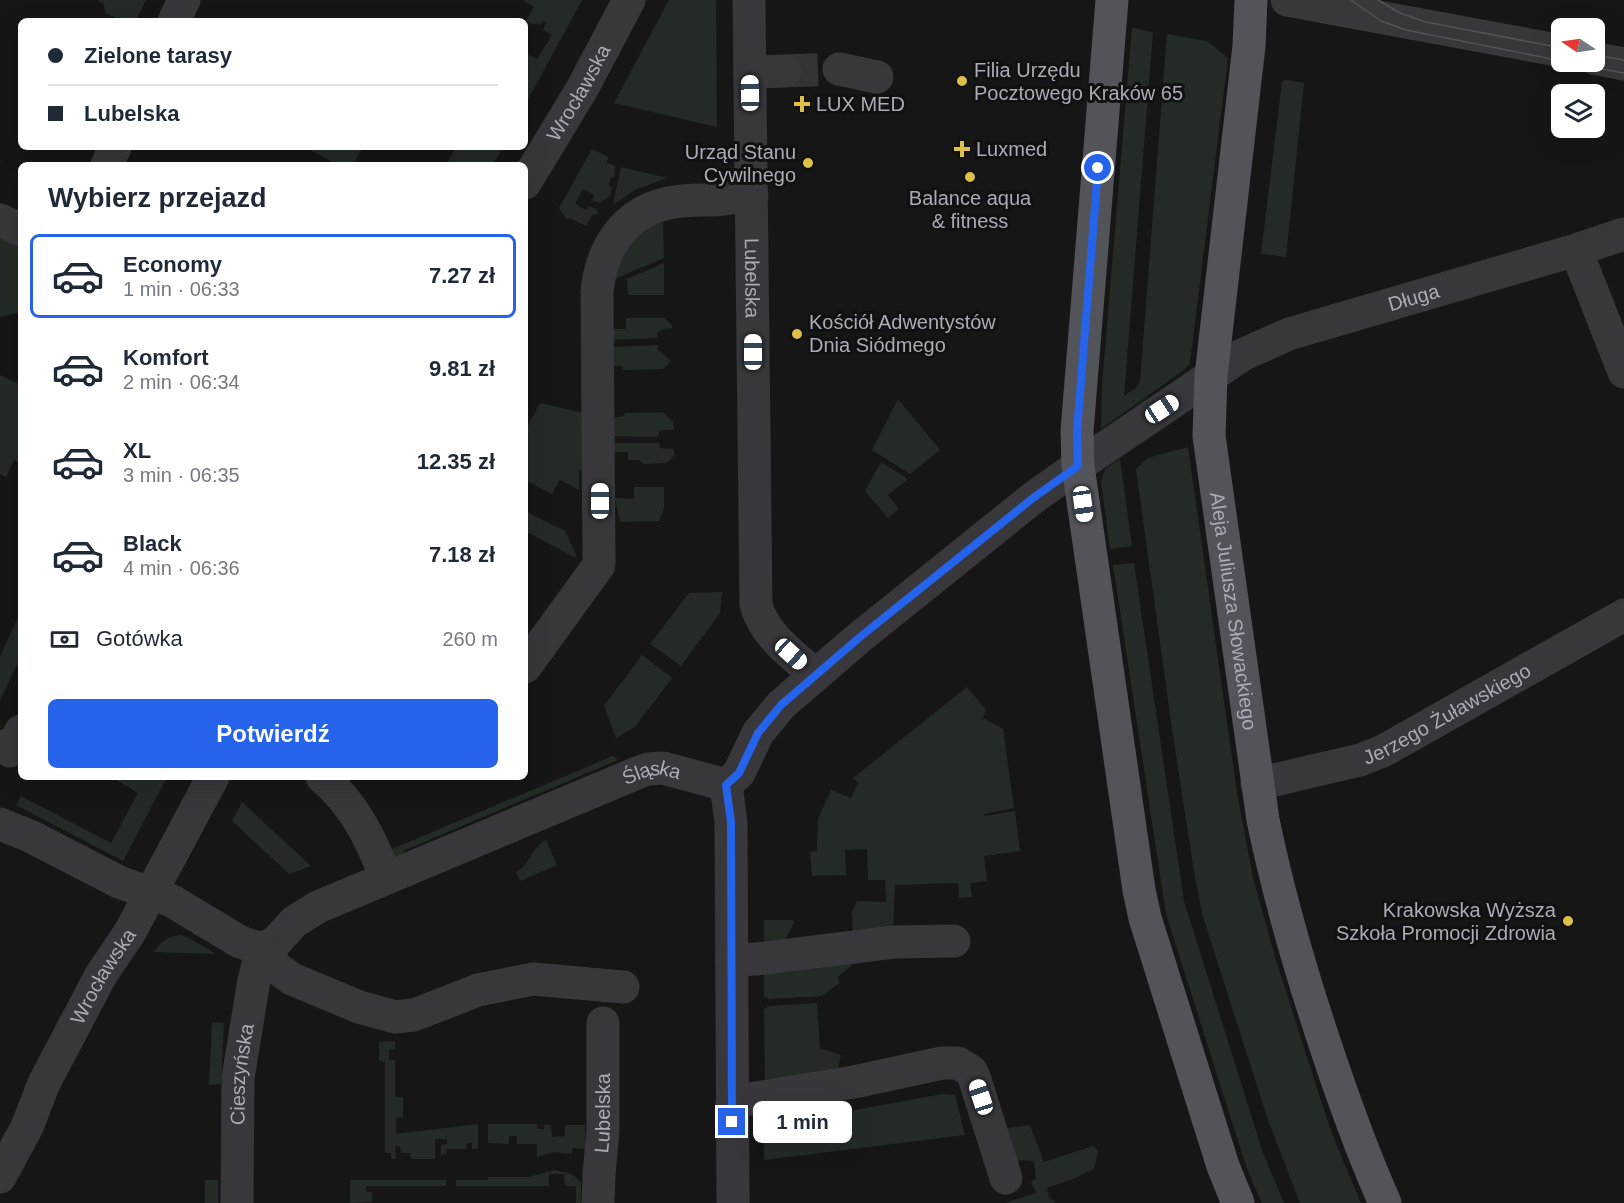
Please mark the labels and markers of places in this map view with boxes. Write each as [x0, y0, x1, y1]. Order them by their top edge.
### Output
place label: Filia Urzędu Pocztowego Kraków 65 [974, 59, 1183, 104]
marker: Filia Urzędu Pocztowego Kraków 65 [955, 74, 969, 88]
place label: LUX MED [816, 93, 905, 115]
marker: LUX MED [793, 95, 811, 113]
place label: Luxmed [976, 138, 1047, 160]
marker: Luxmed [953, 140, 971, 158]
place label: Urząd Stanu Cywilnego [685, 141, 796, 186]
marker: Urząd Stanu Cywilnego [801, 156, 815, 170]
marker: Balance aqua & fitness [963, 170, 977, 184]
place label: Balance aqua & fitness [909, 187, 1032, 232]
place label: Kościół Adwentystów Dnia Siódmego [809, 311, 996, 356]
marker: Kościół Adwentystów Dnia Siódmego [790, 327, 804, 341]
place label: Krakowska Wyższa Szkoła Promocji Zdrowia [1336, 899, 1557, 944]
marker: Krakowska Wyższa Szkoła Promocji Zdrowia [1561, 914, 1575, 928]

